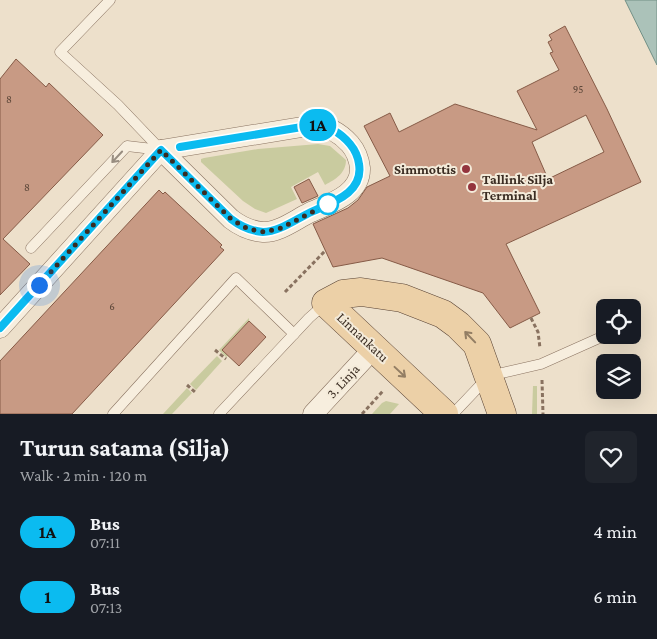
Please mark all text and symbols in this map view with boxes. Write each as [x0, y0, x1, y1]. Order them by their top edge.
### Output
house number: 95 [573, 83, 583, 95]
house number: 8 [6, 93, 12, 105]
line badge: 1A [296, 109, 340, 141]
text: 1A [309, 115, 327, 135]
one-way arrow [111, 150, 123, 163]
place label: Simmottis [394, 161, 456, 177]
marker: Simmottis [460, 163, 472, 175]
place label: Tallink Silja Terminal [482, 171, 553, 203]
house number: 8 [24, 181, 30, 193]
marker: Tallink Silja Terminal [466, 181, 478, 193]
unlabelled marker [317, 193, 339, 215]
your location [27, 273, 52, 298]
map controls [596, 299, 641, 399]
button: locate [596, 299, 641, 344]
house number: 6 [109, 300, 115, 312]
street label: Linnankatu [334, 309, 393, 365]
one-way arrow [464, 331, 476, 344]
button: layers [596, 354, 641, 399]
street label: 3. Linja [323, 360, 364, 402]
one-way arrow [394, 366, 406, 378]
button: heart [585, 431, 637, 483]
text: Turun satama (Silja) [20, 434, 230, 461]
text: Walk · 2 min · 120 m [20, 467, 147, 484]
text: Bus [90, 513, 120, 534]
text: 4 min [593, 521, 637, 542]
text: 1A [39, 522, 56, 542]
text: 07:11 [90, 534, 120, 551]
text: Bus [90, 578, 120, 599]
text: 6 min [593, 586, 637, 607]
text: 1 [44, 587, 51, 607]
text: 07:13 [90, 599, 122, 616]

